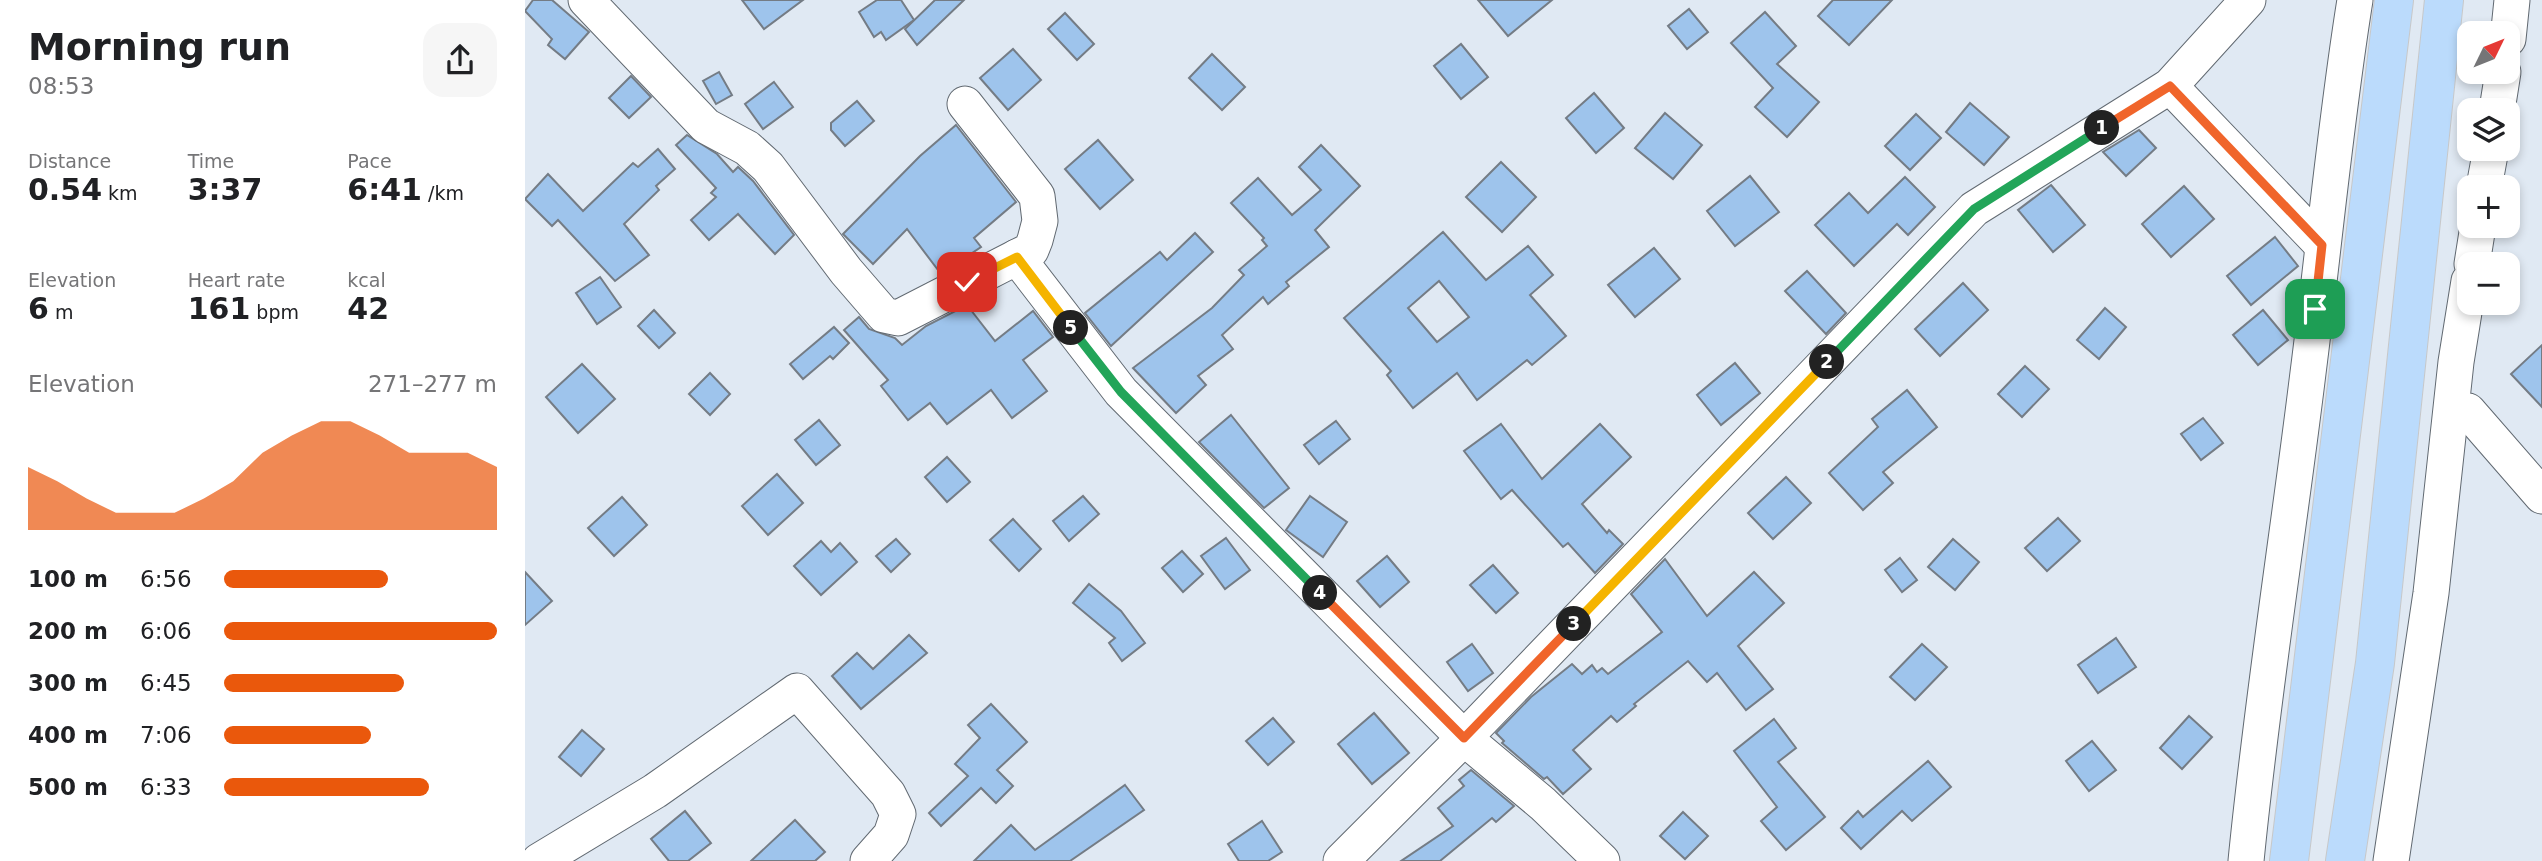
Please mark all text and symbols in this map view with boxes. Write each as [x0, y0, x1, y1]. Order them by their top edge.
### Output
north arrow [2457, 21, 2520, 84]
map controls [2457, 21, 2520, 315]
button: share [423, 23, 497, 97]
text: Morning run [28, 25, 291, 69]
text: 08:53 [28, 73, 94, 99]
button: layers [2457, 98, 2520, 161]
pin: 1 [2085, 110, 2119, 146]
text: 1 [2095, 116, 2108, 138]
text: Distance [28, 150, 111, 172]
text: Time [188, 150, 234, 172]
text: Pace [347, 150, 392, 172]
text: 0.54 [28, 172, 102, 207]
text: 3:37 [188, 172, 262, 207]
text: 6:41 [347, 172, 422, 207]
button: + [2457, 175, 2520, 238]
text: km [102, 182, 138, 204]
text: /km [422, 182, 464, 204]
pin [937, 252, 997, 312]
button: − [2457, 252, 2520, 315]
icon: check [948, 263, 986, 301]
text: Elevation [28, 269, 116, 291]
text: Heart rate [188, 269, 285, 291]
text: kcal [347, 269, 386, 291]
pin [2285, 279, 2345, 339]
icon: arrive [2296, 290, 2334, 328]
text: 6 [28, 291, 49, 326]
text: 161 [188, 291, 250, 326]
text: 42 [347, 291, 389, 326]
text: m [49, 301, 73, 323]
text: bpm [250, 301, 299, 323]
pin: 5 [1053, 310, 1089, 346]
text: 5 [1064, 316, 1077, 338]
pin: 2 [1809, 344, 1845, 380]
text: 2 [1820, 350, 1833, 372]
text: Elevation [28, 371, 135, 397]
text: 271–277 m [368, 371, 497, 397]
text: 100 m [28, 566, 108, 592]
text: 6:56 [140, 566, 192, 592]
pin: 4 [1303, 576, 1337, 610]
text: 4 [1313, 581, 1326, 603]
pin: 3 [1557, 606, 1591, 642]
text: 3 [1567, 612, 1580, 634]
text: 200 m [28, 618, 108, 644]
text: 6:06 [140, 618, 192, 644]
text: 300 m [28, 670, 108, 696]
text: 6:45 [140, 670, 192, 696]
text: 400 m [28, 722, 108, 748]
text: 7:06 [140, 722, 192, 748]
text: 500 m [28, 774, 108, 800]
text: 6:33 [140, 774, 192, 800]

